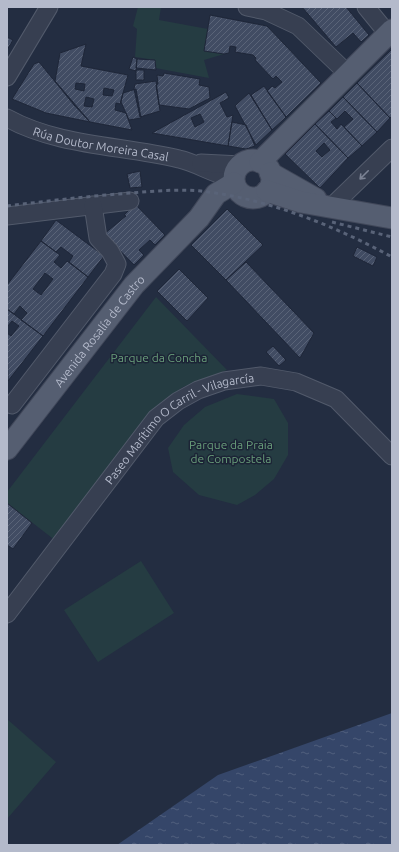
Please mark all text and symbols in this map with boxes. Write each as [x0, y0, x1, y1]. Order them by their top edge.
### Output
street label: Rúa Doutor Moreira Casal [31, 124, 170, 163]
one-way arrow [359, 170, 369, 180]
street label: Avenida Rosalía de Castro [51, 272, 147, 389]
park label: Parque da Concha [111, 351, 207, 364]
street label: Paseo Marítimo O Carril - Vilagarcía [102, 371, 255, 486]
park label: Parque da Praia de Compostela [189, 438, 273, 465]

